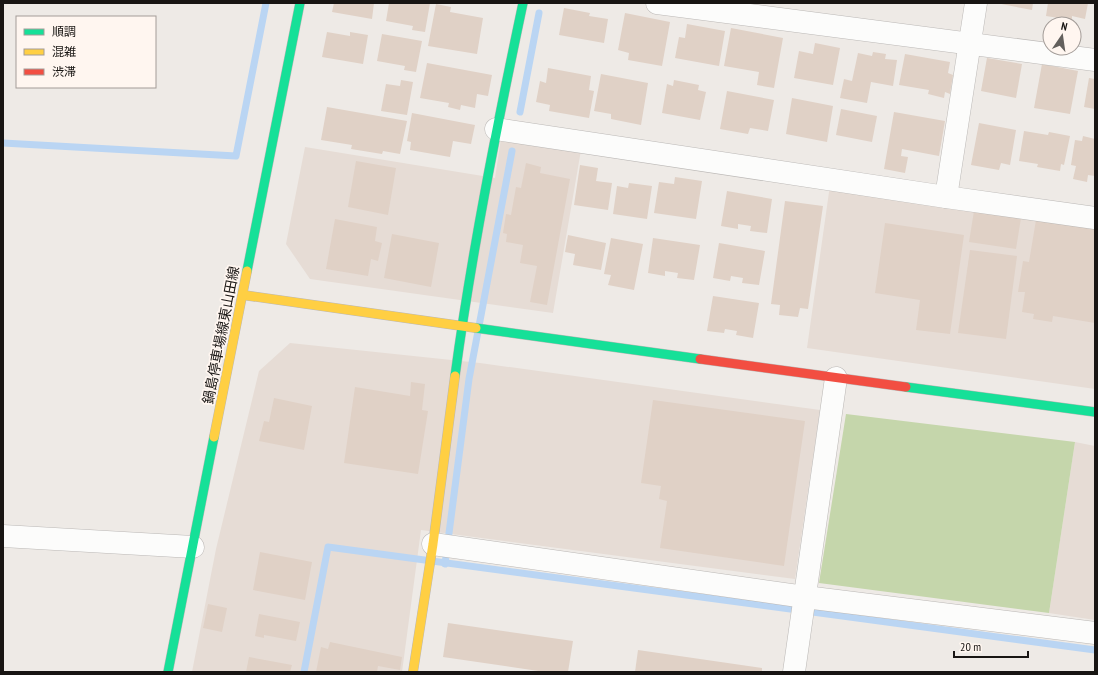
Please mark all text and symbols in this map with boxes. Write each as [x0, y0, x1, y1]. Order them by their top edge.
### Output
legend [16, 16, 156, 88]
north arrow [1042, 16, 1082, 56]
text: N [1060, 19, 1069, 34]
text: 順調 [52, 24, 76, 39]
text: 混雑 [52, 44, 76, 59]
text: 渋滞 [52, 64, 76, 79]
street label: 鍋島停車場線東山田線 [199, 265, 243, 405]
scale bar [954, 633, 1028, 659]
text: 20 m [960, 639, 981, 654]

